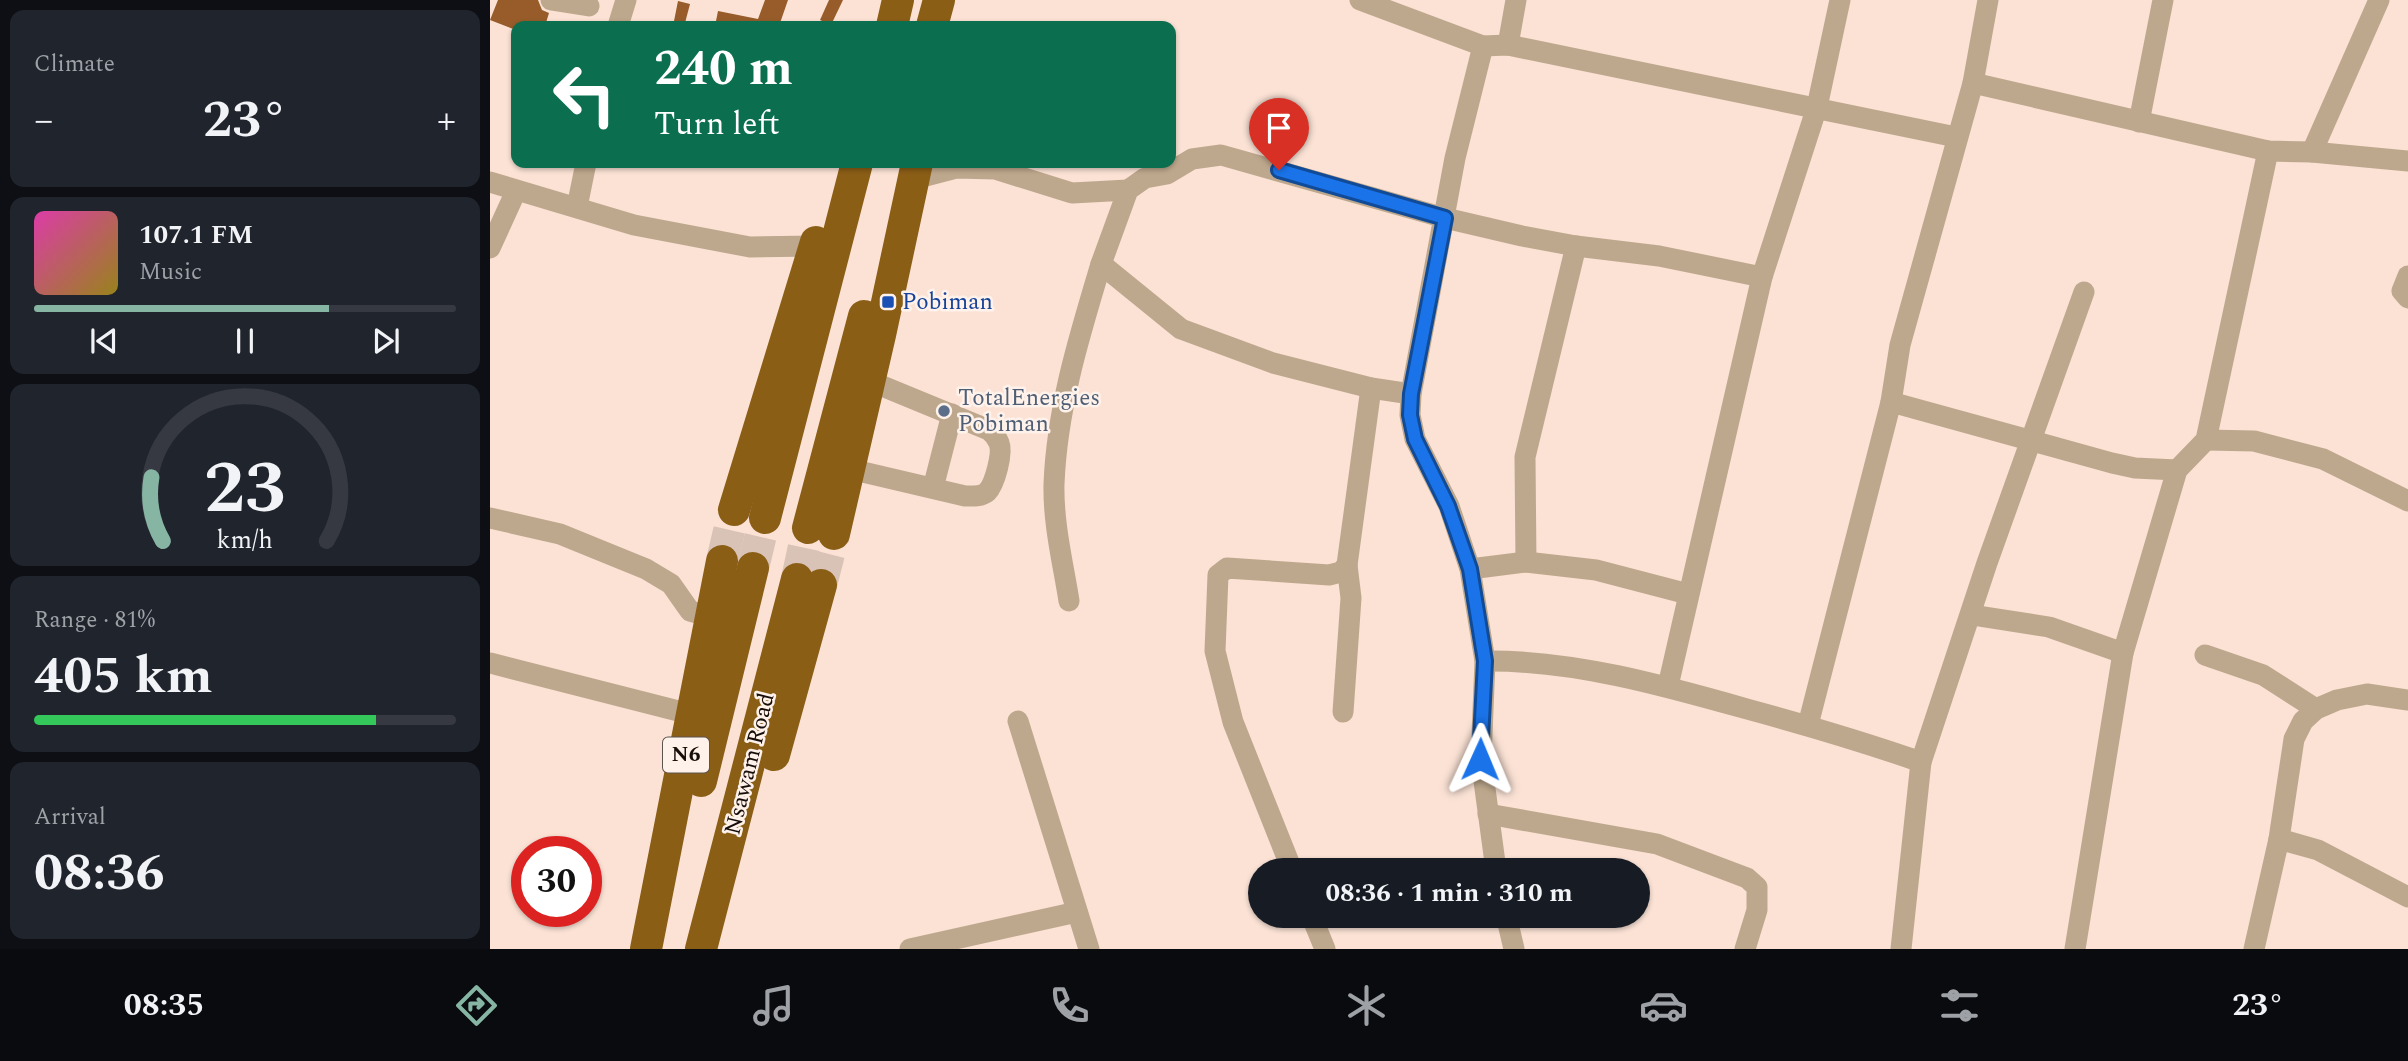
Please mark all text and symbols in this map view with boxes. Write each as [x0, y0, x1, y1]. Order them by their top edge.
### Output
text: 240 m [654, 32, 793, 107]
text: Climate [34, 47, 115, 82]
icon: left [539, 49, 630, 140]
text: 23° [203, 81, 287, 160]
text: − [34, 92, 53, 150]
text: + [437, 92, 456, 150]
pin [1249, 98, 1309, 170]
text: Turn left [654, 100, 780, 149]
icon: arrive [1260, 109, 1298, 147]
text: 107.1 FM [139, 215, 253, 255]
text: Music [139, 255, 202, 290]
place label: Pobiman [902, 285, 993, 320]
marker: Pobiman [880, 294, 896, 310]
icon: previous [85, 322, 123, 360]
icon: pause [226, 322, 264, 360]
icon: next [367, 322, 405, 360]
place label: TotalEnergies Pobiman [958, 381, 1100, 442]
marker: TotalEnergies Pobiman [936, 403, 952, 419]
text: 23 [204, 434, 286, 545]
text: km/h [217, 521, 273, 559]
text: Range · 81% [34, 603, 155, 638]
text: 405 km [34, 637, 213, 716]
street label: Nsawam Road [715, 689, 785, 839]
position arrow [1443, 722, 1517, 796]
road number: N6 [663, 738, 709, 772]
text: Arrival [34, 800, 106, 835]
text: 08:36 [34, 834, 165, 913]
speed limit sign: 30 [511, 836, 602, 927]
text: 08:36 · 1 min · 310 m [1325, 873, 1573, 913]
text: 08:35 [124, 981, 204, 1030]
icon: directions [452, 981, 501, 1030]
icon: music [749, 981, 798, 1030]
icon: phone [1045, 981, 1094, 1030]
icon: climate [1342, 981, 1391, 1030]
icon: car [1639, 981, 1688, 1030]
icon: filters [1935, 981, 1984, 1030]
text: 23° [2232, 981, 2284, 1030]

